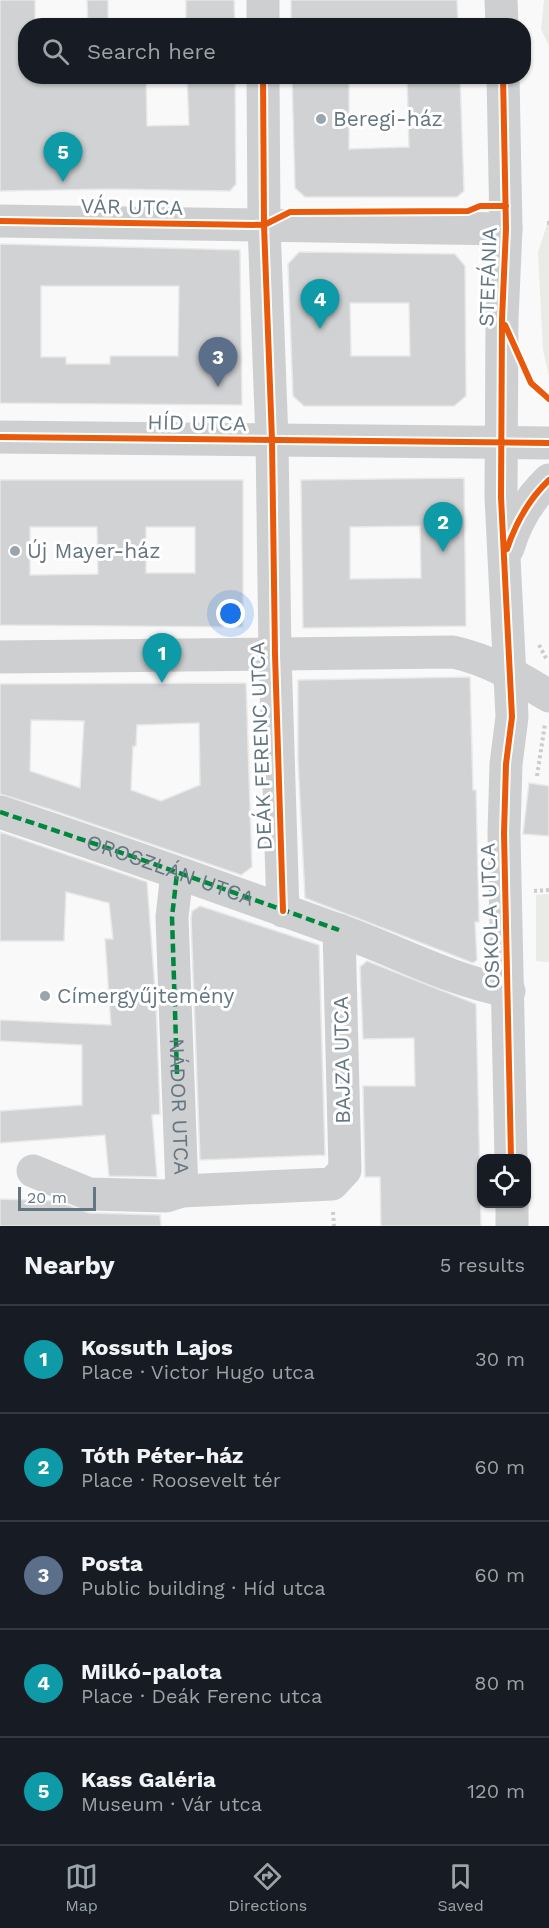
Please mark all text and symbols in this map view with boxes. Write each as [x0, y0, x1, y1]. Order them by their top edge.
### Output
search box [18, 18, 531, 84]
icon: search [39, 35, 72, 68]
text: Search here [87, 39, 216, 64]
place label: Beregi-ház [333, 106, 443, 131]
marker: Beregi-ház [314, 112, 328, 126]
pin: 5 [44, 132, 82, 182]
street label: VÁR UTCA [80, 193, 184, 220]
street label: STEFÁNIA [473, 227, 502, 327]
pin: 4 [300, 280, 340, 329]
pin: 3 [198, 338, 238, 387]
street label: HÍD UTCA [147, 409, 247, 436]
pin: 2 [424, 502, 462, 552]
place label: Új Mayer-ház [27, 538, 160, 563]
marker: Új Mayer-ház [8, 544, 22, 558]
your location [216, 599, 245, 628]
pin: 1 [142, 634, 182, 683]
street label: DEÁK FERENC UTCA [244, 641, 277, 851]
street label: OROSZLÁN UTCA [83, 829, 258, 911]
street label: OSKOLA UTCA [474, 842, 505, 989]
place label: Címergyűjtemény [57, 983, 234, 1008]
marker: Címergyűjtemény [38, 989, 52, 1003]
street label: BAJZA UTCA [328, 996, 355, 1124]
street label: NÁDOR UTCA [164, 1038, 194, 1175]
map controls [477, 1154, 531, 1208]
button: locate [477, 1154, 531, 1208]
scale bar [18, 1184, 96, 1212]
text: 20 m [27, 1188, 67, 1207]
text: Nearby [24, 1250, 115, 1280]
text: 5 results [440, 1253, 525, 1277]
text: Kossuth Lajos [81, 1335, 233, 1360]
text: 1 [39, 1347, 48, 1371]
text: 30 m [475, 1347, 525, 1371]
text: Place · Victor Hugo utca [81, 1360, 315, 1384]
text: Tóth Péter-ház [81, 1443, 243, 1468]
text: 2 [38, 1455, 49, 1479]
text: 60 m [475, 1455, 525, 1479]
text: Place · Roosevelt tér [81, 1468, 281, 1492]
text: Posta [81, 1551, 143, 1576]
text: 3 [38, 1563, 49, 1587]
text: 60 m [475, 1563, 525, 1587]
text: Public building · Híd utca [81, 1576, 326, 1600]
text: Milkó-palota [81, 1659, 222, 1684]
text: 4 [37, 1671, 50, 1695]
text: 80 m [474, 1671, 525, 1695]
text: Place · Deák Ferenc utca [81, 1684, 322, 1708]
text: Kass Galéria [81, 1767, 216, 1792]
text: 5 [38, 1779, 49, 1803]
text: 120 m [467, 1779, 525, 1803]
text: Museum · Vár utca [81, 1792, 262, 1816]
tab: Map [65, 1860, 98, 1915]
tab: Directions [228, 1860, 307, 1915]
tab: Saved [437, 1860, 484, 1915]

